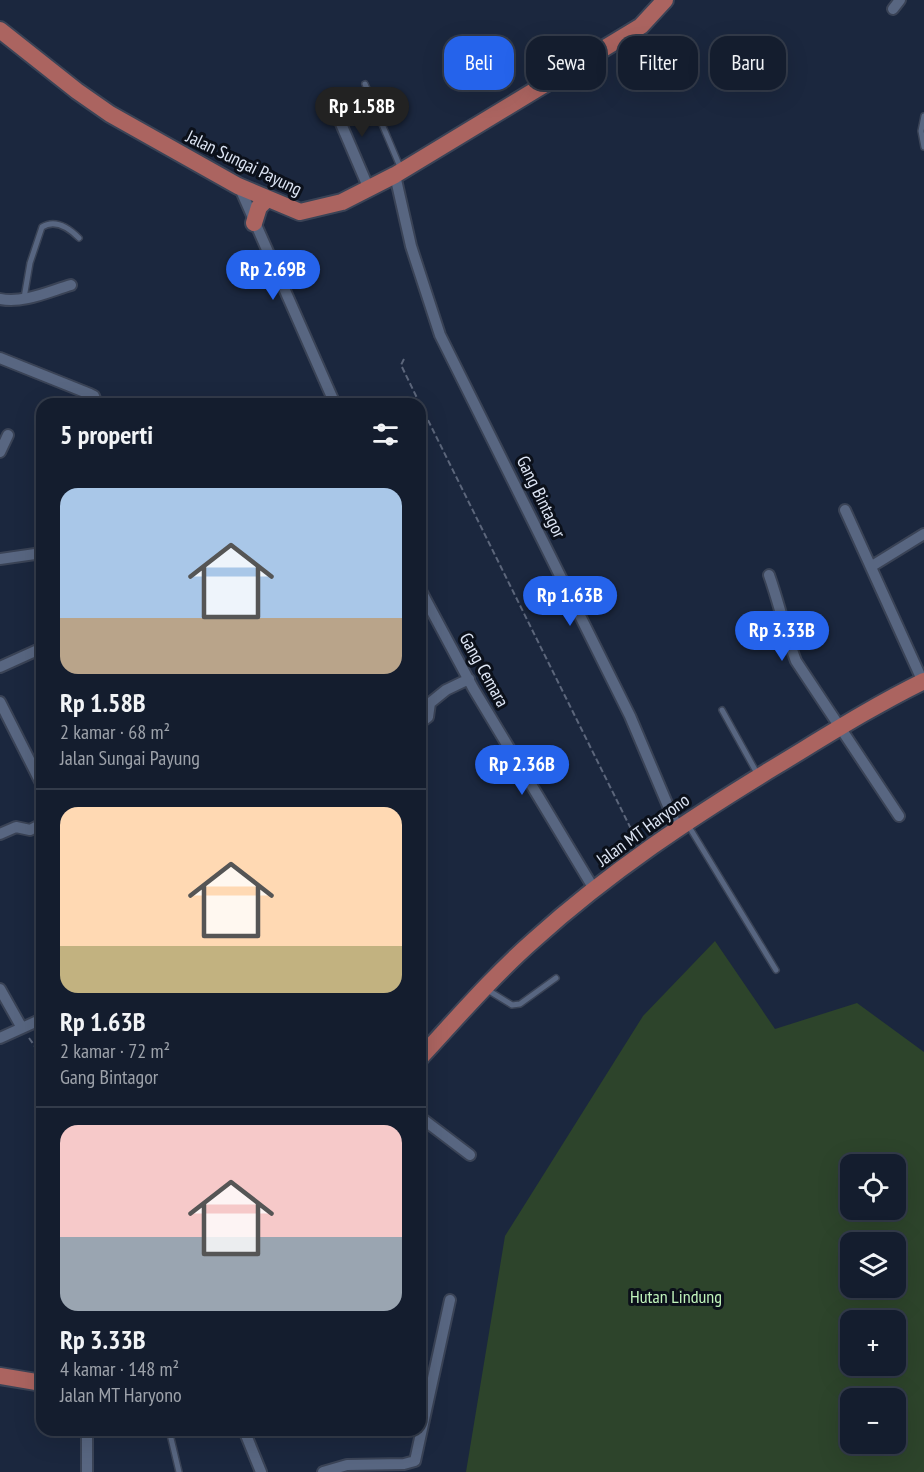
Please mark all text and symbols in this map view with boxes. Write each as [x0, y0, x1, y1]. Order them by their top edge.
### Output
chip: Beli [444, 36, 514, 90]
chip: Sewa [526, 36, 606, 90]
chip: Filter [618, 36, 698, 90]
chip: Baru [710, 36, 786, 90]
pin: Rp 1.58B [300, 87, 424, 138]
text: Rp 1.58B [329, 93, 395, 119]
street label: Jalan Sungai Payung [182, 124, 306, 200]
pin: Rp 2.69B [211, 250, 335, 301]
text: Rp 2.69B [240, 256, 306, 282]
text: 5 properti [60, 418, 153, 451]
icon: filters [369, 418, 402, 451]
street label: Gang Bintagor [512, 452, 571, 542]
icon: home [177, 527, 285, 635]
pin: Rp 1.63B [508, 576, 632, 627]
text: Rp 1.63B [537, 582, 603, 608]
pin: Rp 3.33B [720, 611, 844, 662]
text: Rp 3.33B [749, 617, 815, 643]
street label: Gang Cemara [455, 628, 514, 711]
text: Rp 1.58B [60, 686, 146, 719]
text: 2 kamar · 68 m² [60, 719, 170, 745]
text: Jalan Sungai Payung [60, 745, 200, 771]
pin: Rp 2.36B [460, 745, 584, 796]
text: Rp 2.36B [489, 751, 555, 777]
street label: Jalan MT Haryono [591, 788, 694, 872]
icon: home [177, 846, 285, 954]
text: Rp 1.63B [60, 1005, 146, 1038]
text: 2 kamar · 72 m² [60, 1038, 170, 1064]
text: Gang Bintagor [60, 1064, 158, 1090]
map controls [840, 1154, 906, 1454]
button: locate [840, 1154, 906, 1220]
icon: home [177, 1164, 285, 1272]
button: layers [840, 1232, 906, 1298]
park label: Hutan Lindung [630, 1285, 722, 1308]
button: + [840, 1310, 906, 1376]
text: Rp 3.33B [60, 1323, 146, 1356]
text: 4 kamar · 148 m² [60, 1356, 179, 1382]
text: Jalan MT Haryono [60, 1382, 182, 1408]
button: − [840, 1388, 906, 1454]

